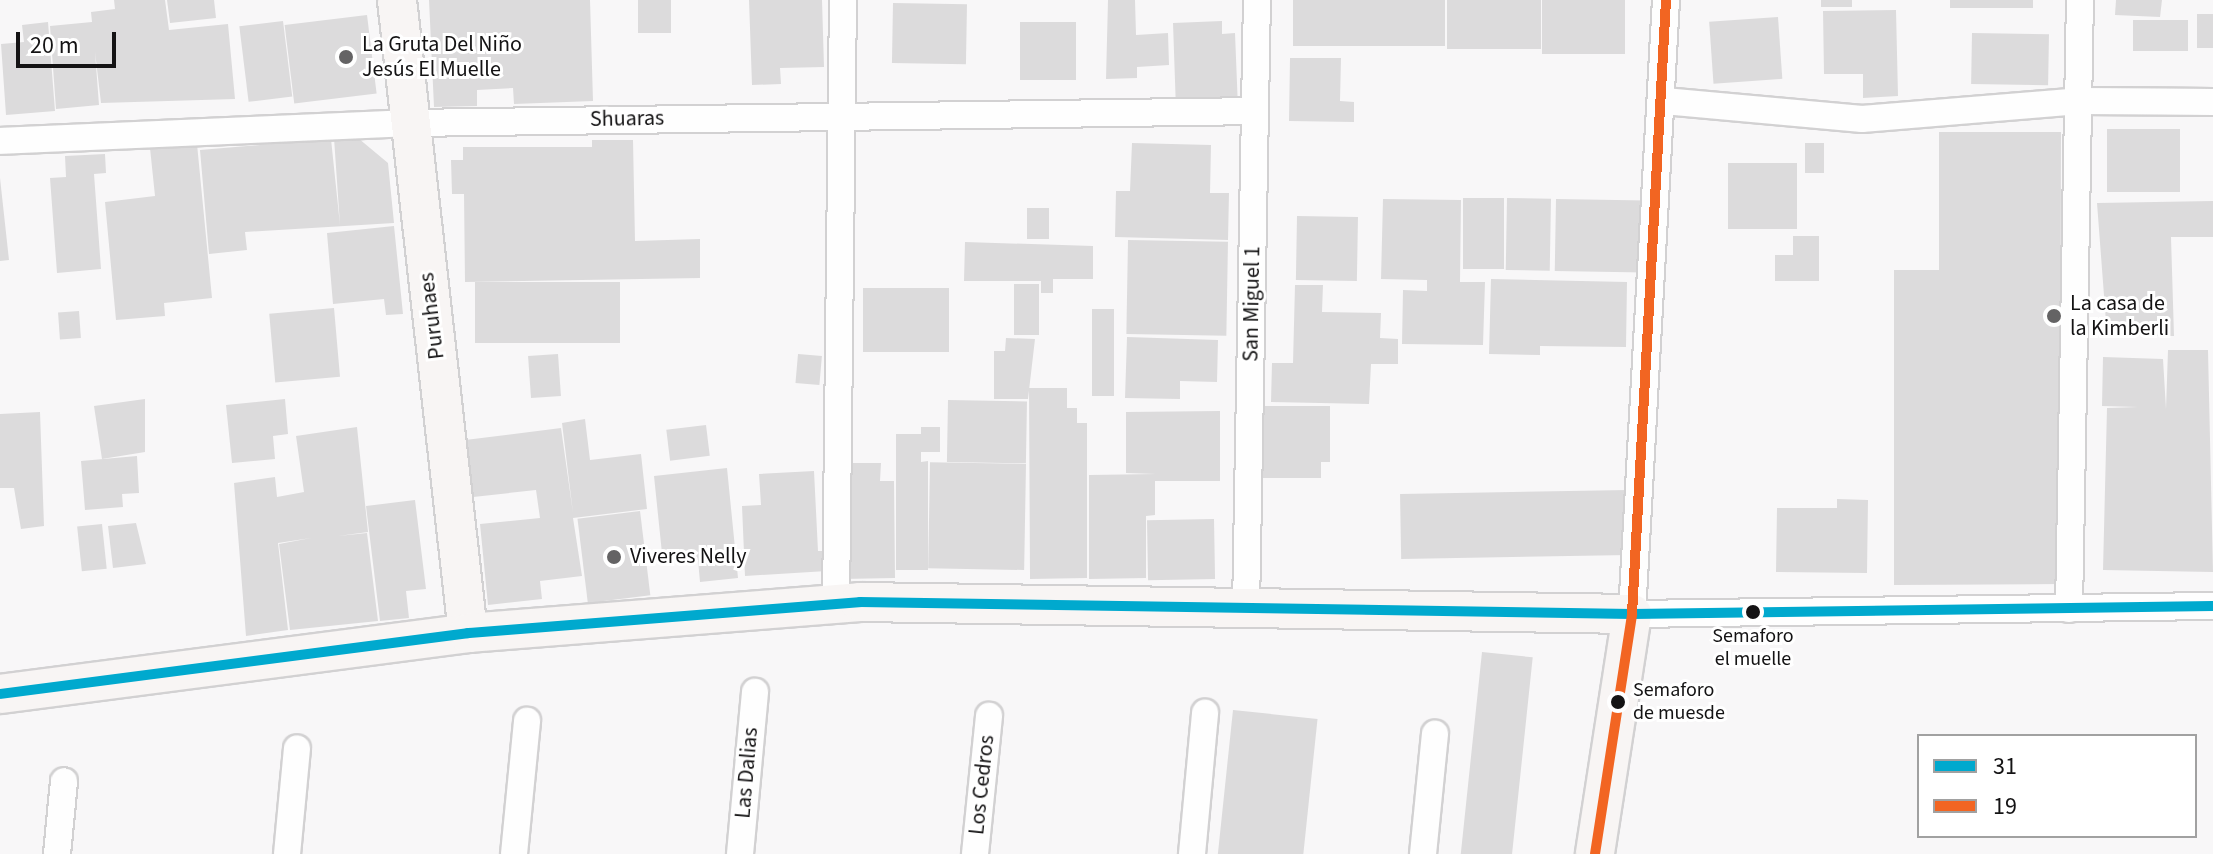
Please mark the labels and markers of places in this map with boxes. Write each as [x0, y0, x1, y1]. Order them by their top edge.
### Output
place label: La Gruta Del Niño Jesús El Muelle [362, 31, 522, 82]
marker: La Gruta Del Niño Jesús El Muelle [337, 48, 355, 66]
place label: La casa de la Kimberli [2070, 290, 2169, 342]
marker: La casa de la Kimberli [2045, 307, 2063, 325]
place label: Viveres Nelly [630, 544, 746, 570]
marker: Viveres Nelly [605, 548, 623, 566]
marker: Semaforo el muelle [1745, 604, 1761, 620]
place label: Semaforo el muelle [1712, 624, 1794, 671]
place label: Semaforo de muesde [1633, 678, 1725, 725]
marker: Semaforo de muesde [1610, 694, 1626, 710]

